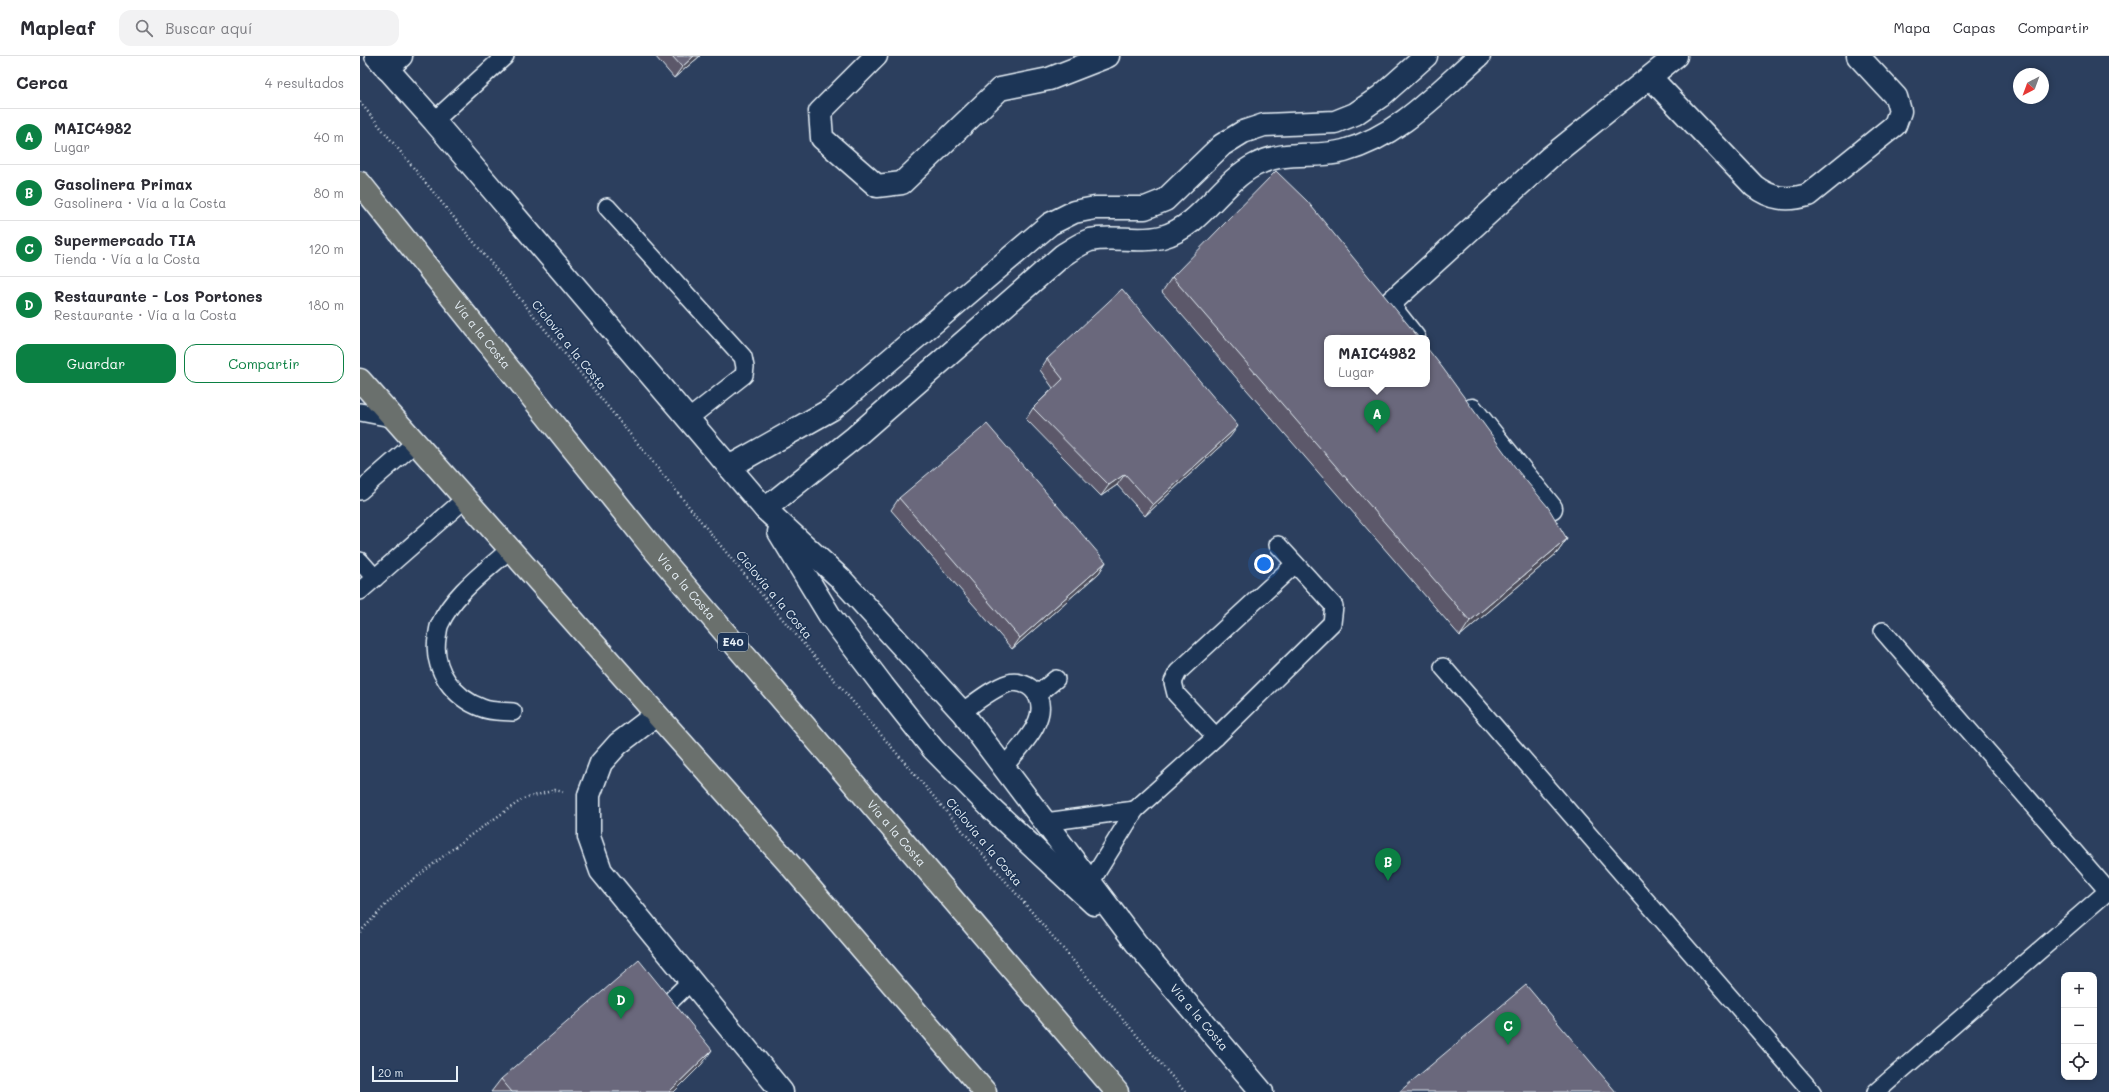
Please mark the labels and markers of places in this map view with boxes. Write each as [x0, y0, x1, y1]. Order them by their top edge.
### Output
pin: A [1364, 400, 1390, 433]
pin: B [1375, 848, 1401, 881]
pin: D [608, 986, 634, 1019]
pin: C [1495, 1012, 1521, 1045]

